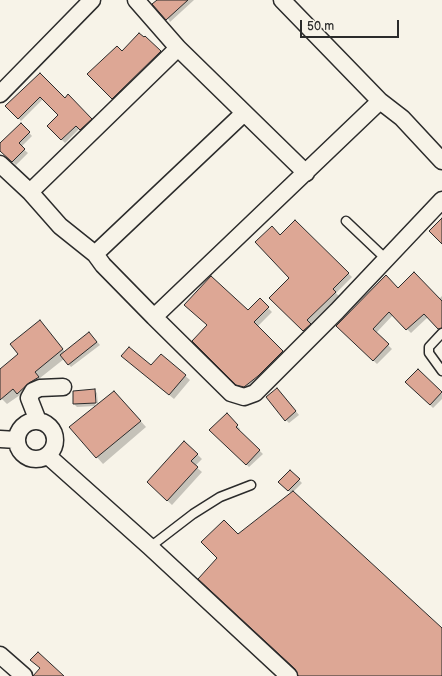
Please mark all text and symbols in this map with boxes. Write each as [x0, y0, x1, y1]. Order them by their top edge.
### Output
scale bar [302, 12, 401, 38]
text: 50 m [307, 19, 334, 34]

